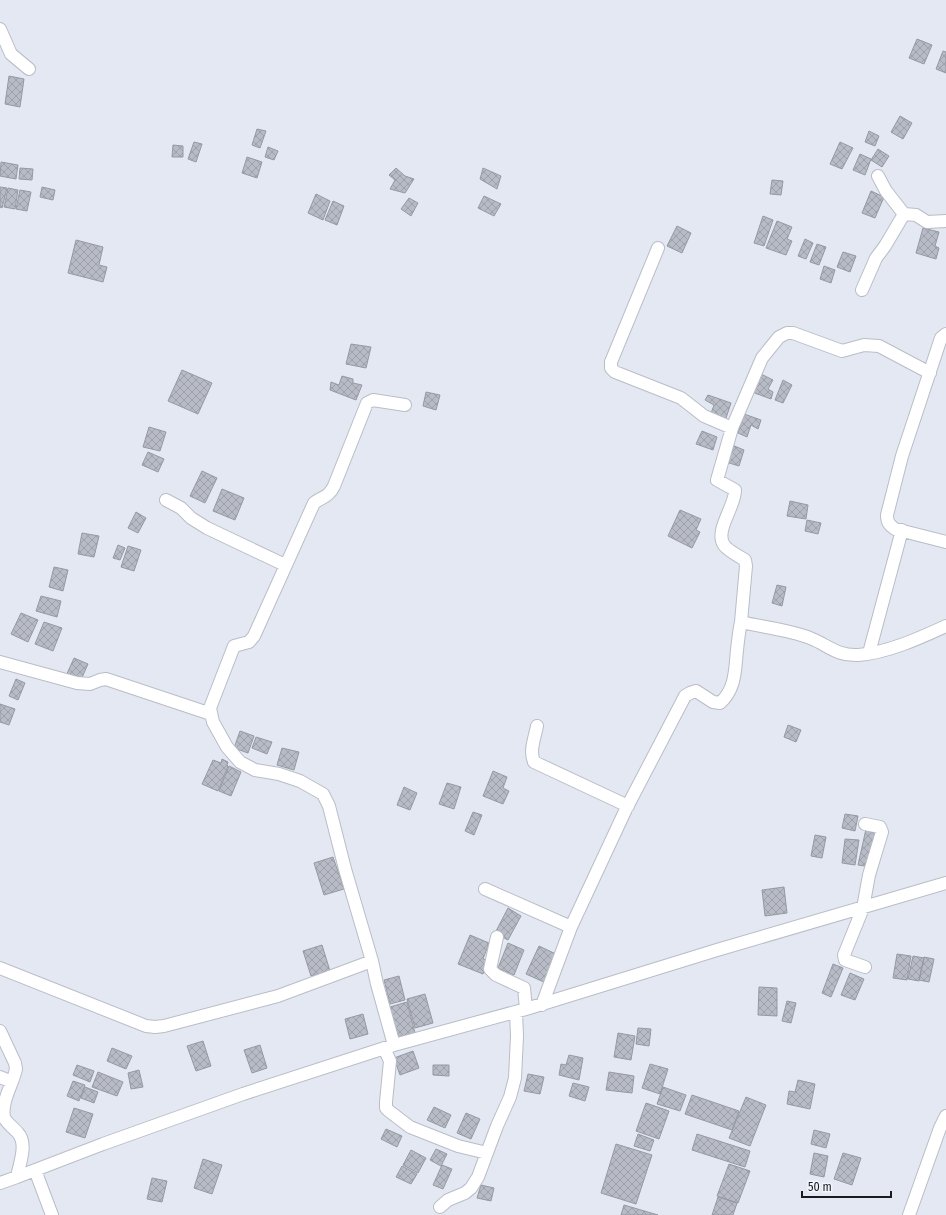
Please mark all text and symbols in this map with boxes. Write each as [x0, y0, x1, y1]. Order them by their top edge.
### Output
scale bar [802, 1173, 891, 1199]
text: 50 m [808, 1180, 832, 1194]

